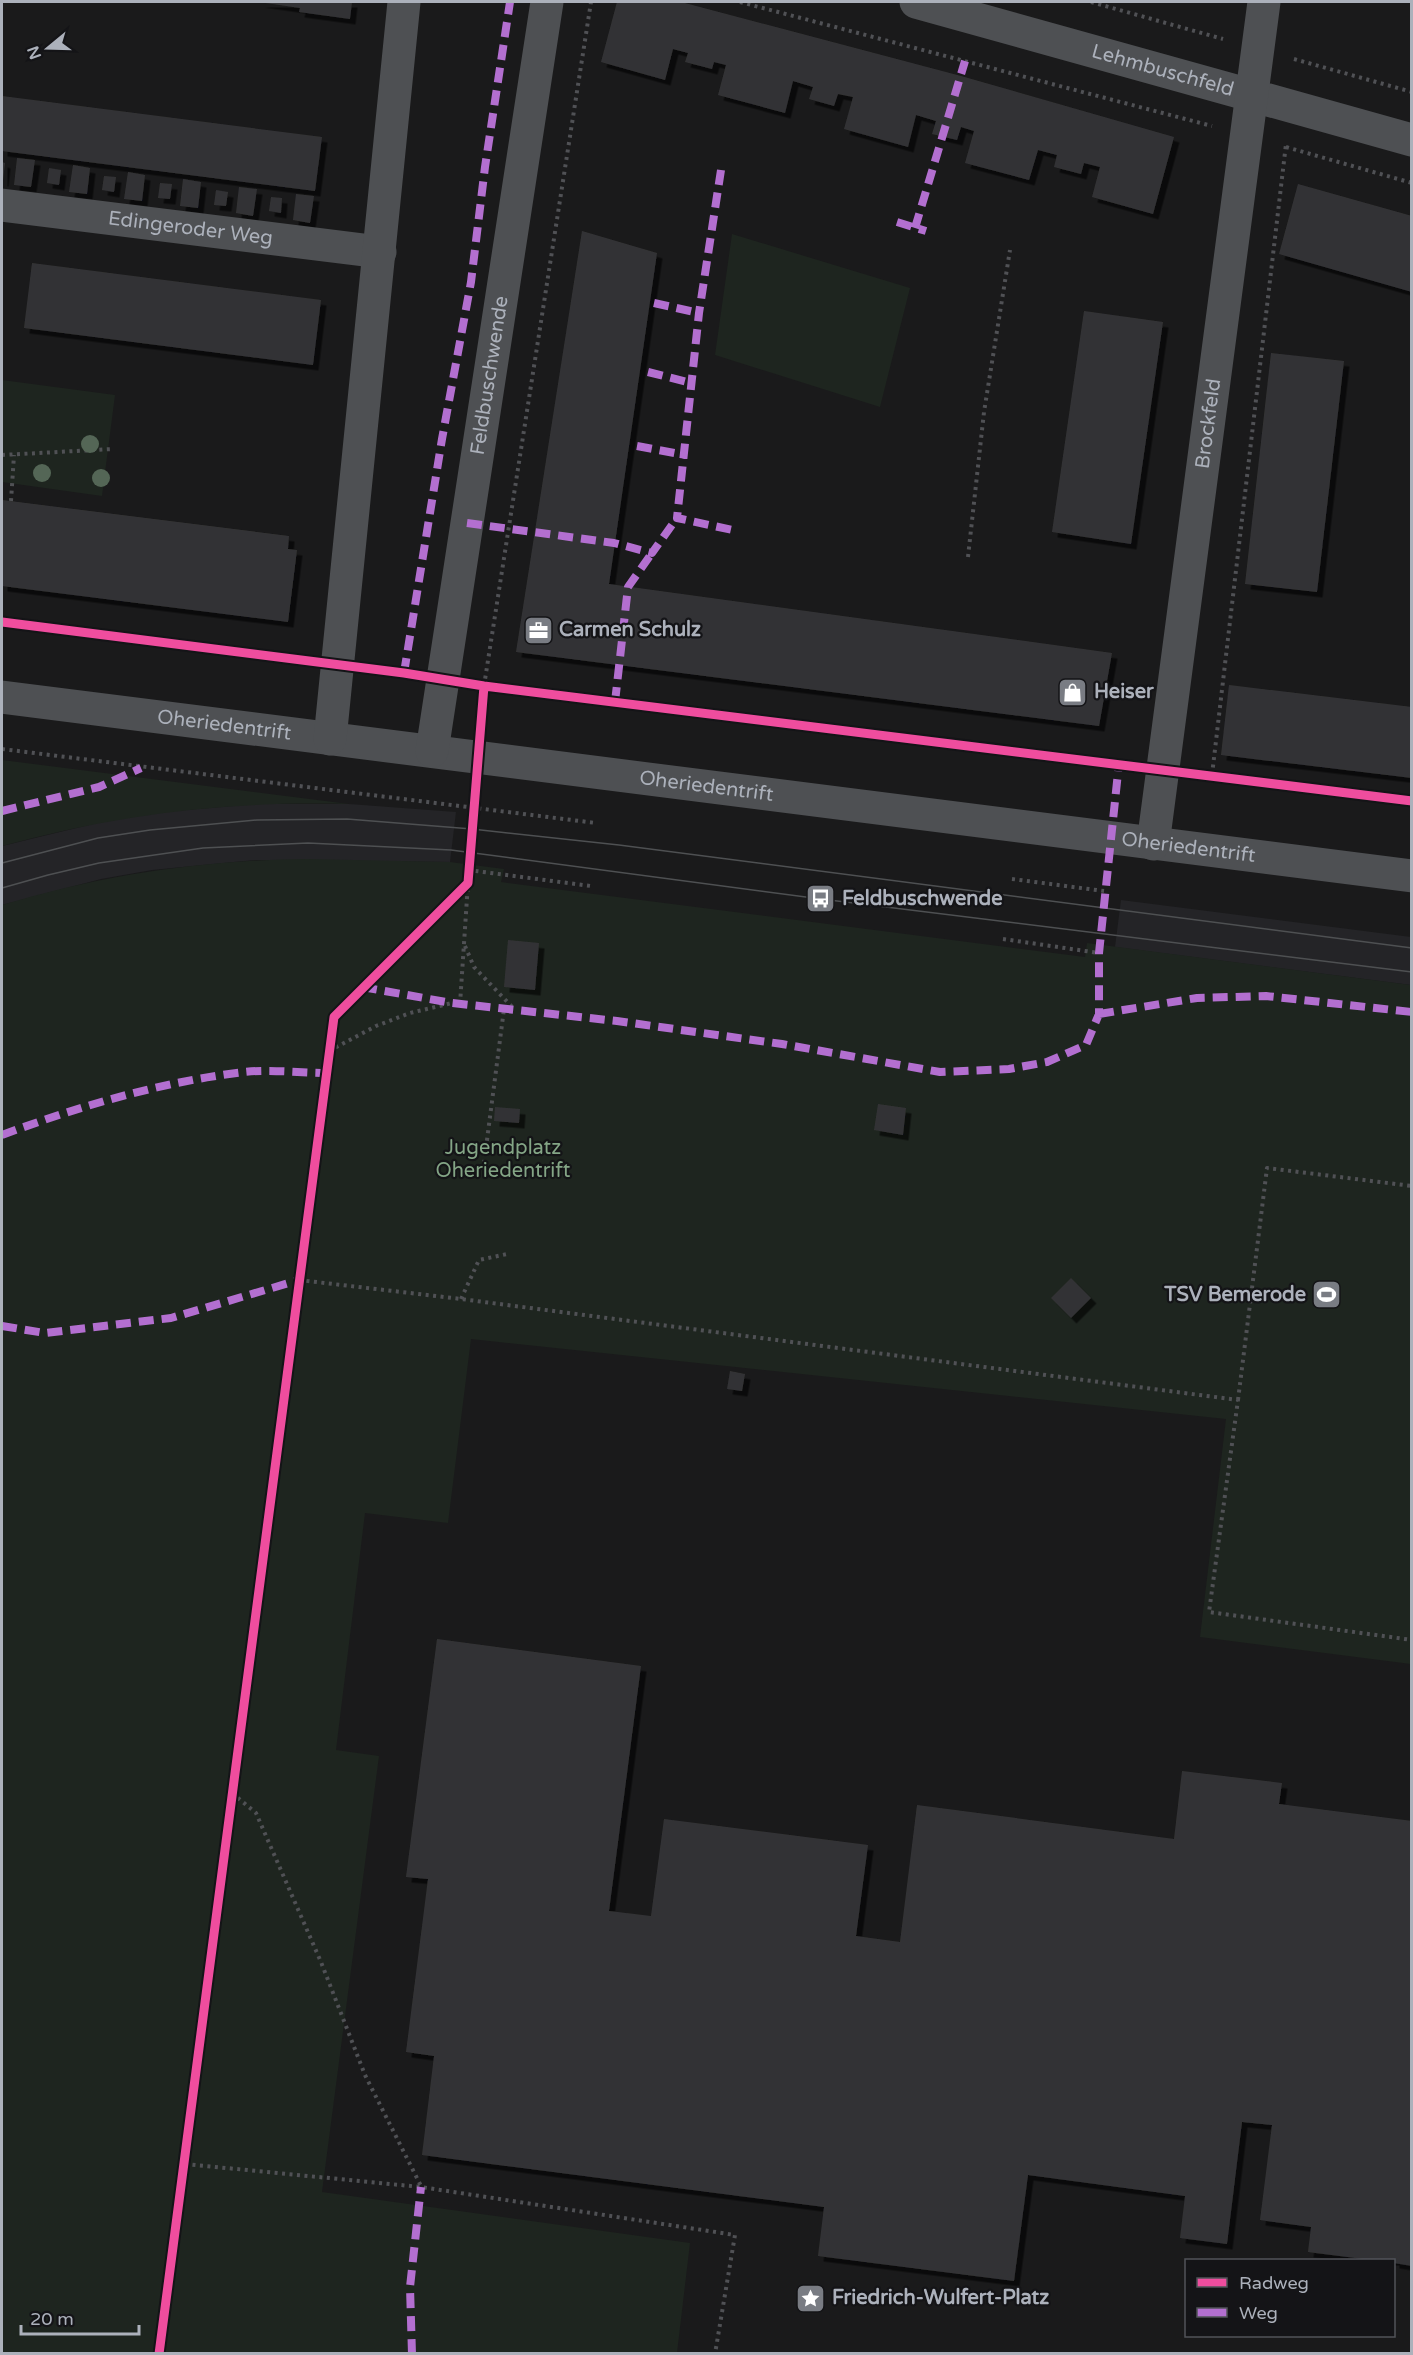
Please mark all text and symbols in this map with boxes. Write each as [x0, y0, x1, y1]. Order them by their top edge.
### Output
north arrow [18, 18, 78, 78]
street label: Lehmbuschfeld [1089, 39, 1236, 102]
text: N [23, 43, 46, 62]
street label: Edingeroder Weg [107, 206, 274, 251]
street label: Feldbuschwende [466, 294, 514, 457]
street label: Brockfeld [1191, 377, 1226, 470]
office icon: Carmen Schulz [522, 614, 554, 646]
place label: Carmen Schulz [559, 618, 701, 642]
shop icon: Heiser [1057, 676, 1089, 708]
place label: Heiser [1094, 680, 1154, 704]
street label: Oheriedentrift [156, 705, 293, 746]
street label: Oheriedentrift [638, 766, 775, 807]
street label: Oheriedentrift [1120, 827, 1257, 868]
bus stop icon: Feldbuschwende [805, 883, 837, 915]
place label: Feldbuschwende [842, 887, 1002, 911]
park label: Jugendplatz Oheriedentrift [436, 1136, 571, 1183]
sports icon: TSV Bemerode [1311, 1279, 1343, 1311]
place label: TSV Bemerode [1163, 1283, 1306, 1307]
legend [1185, 2259, 1395, 2337]
text: Radweg [1239, 2272, 1309, 2294]
place icon: Friedrich-Wulfert-Platz [795, 2282, 827, 2314]
place label: Friedrich-Wulfert-Platz [832, 2286, 1049, 2310]
scale bar [21, 2298, 140, 2336]
text: Weg [1239, 2302, 1278, 2324]
text: 20 m [30, 2308, 74, 2330]

